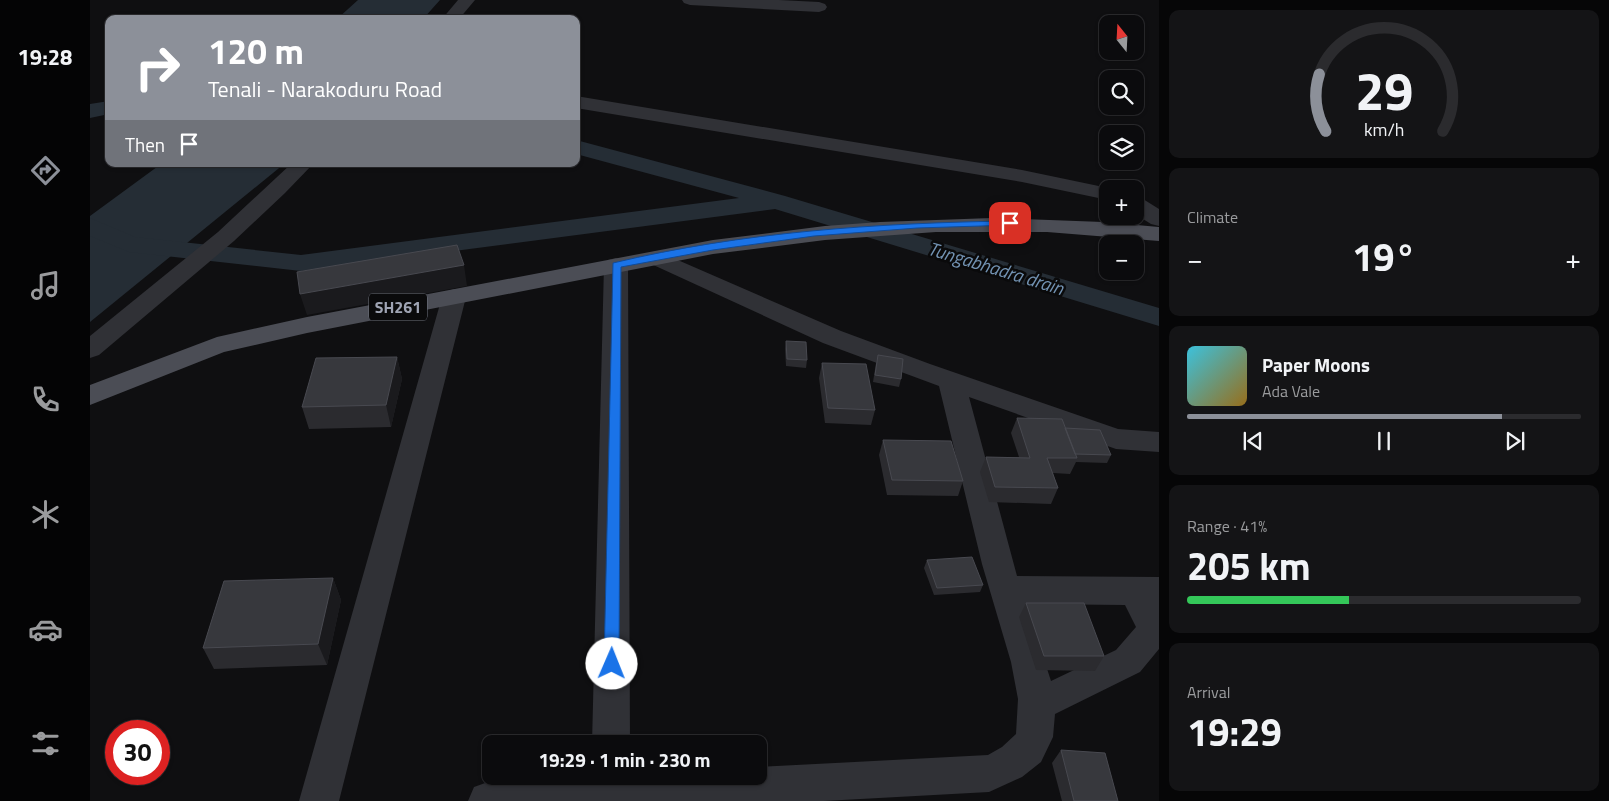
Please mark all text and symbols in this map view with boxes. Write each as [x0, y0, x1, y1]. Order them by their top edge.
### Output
north arrow [1099, 15, 1144, 60]
map controls [1099, 15, 1144, 280]
text: 120 m [208, 24, 304, 78]
icon: right [125, 35, 190, 100]
text: 19:28 [18, 40, 72, 74]
text: 29 [1355, 51, 1413, 130]
button: search [1099, 70, 1144, 115]
text: Tenali - Narakoduru Road [208, 72, 442, 106]
text: km/h [1364, 116, 1404, 143]
button: layers [1099, 125, 1144, 170]
text: Then [125, 130, 165, 159]
icon: arrive [175, 130, 203, 158]
icon: directions [28, 153, 63, 188]
button: + [1099, 180, 1144, 225]
pin [989, 202, 1031, 244]
text: Climate [1187, 205, 1238, 229]
icon: arrive [996, 209, 1024, 237]
text: 19° [1352, 228, 1416, 286]
water label: Tungabhadra drain [925, 233, 1068, 302]
button: − [1099, 235, 1144, 280]
text: − [1187, 237, 1203, 280]
text: + [1565, 237, 1581, 280]
icon: music [28, 268, 63, 303]
road number: SH261 [369, 294, 427, 320]
text: Paper Moons [1262, 350, 1370, 379]
text: Ada Vale [1262, 379, 1320, 403]
icon: phone [28, 382, 63, 417]
icon: previous [1239, 427, 1267, 455]
icon: pause [1370, 427, 1398, 455]
icon: next [1501, 427, 1529, 455]
icon: climate [28, 497, 63, 532]
text: Range · 41% [1187, 514, 1267, 538]
text: 205 km [1187, 537, 1311, 595]
icon: car [28, 612, 63, 647]
position arrow [585, 637, 637, 689]
text: Arrival [1187, 680, 1230, 704]
text: 19:29 [1187, 703, 1282, 761]
speed limit sign: 30 [105, 720, 170, 785]
icon: filters [28, 726, 63, 761]
text: 19:29 · 1 min · 230 m [538, 745, 711, 774]

